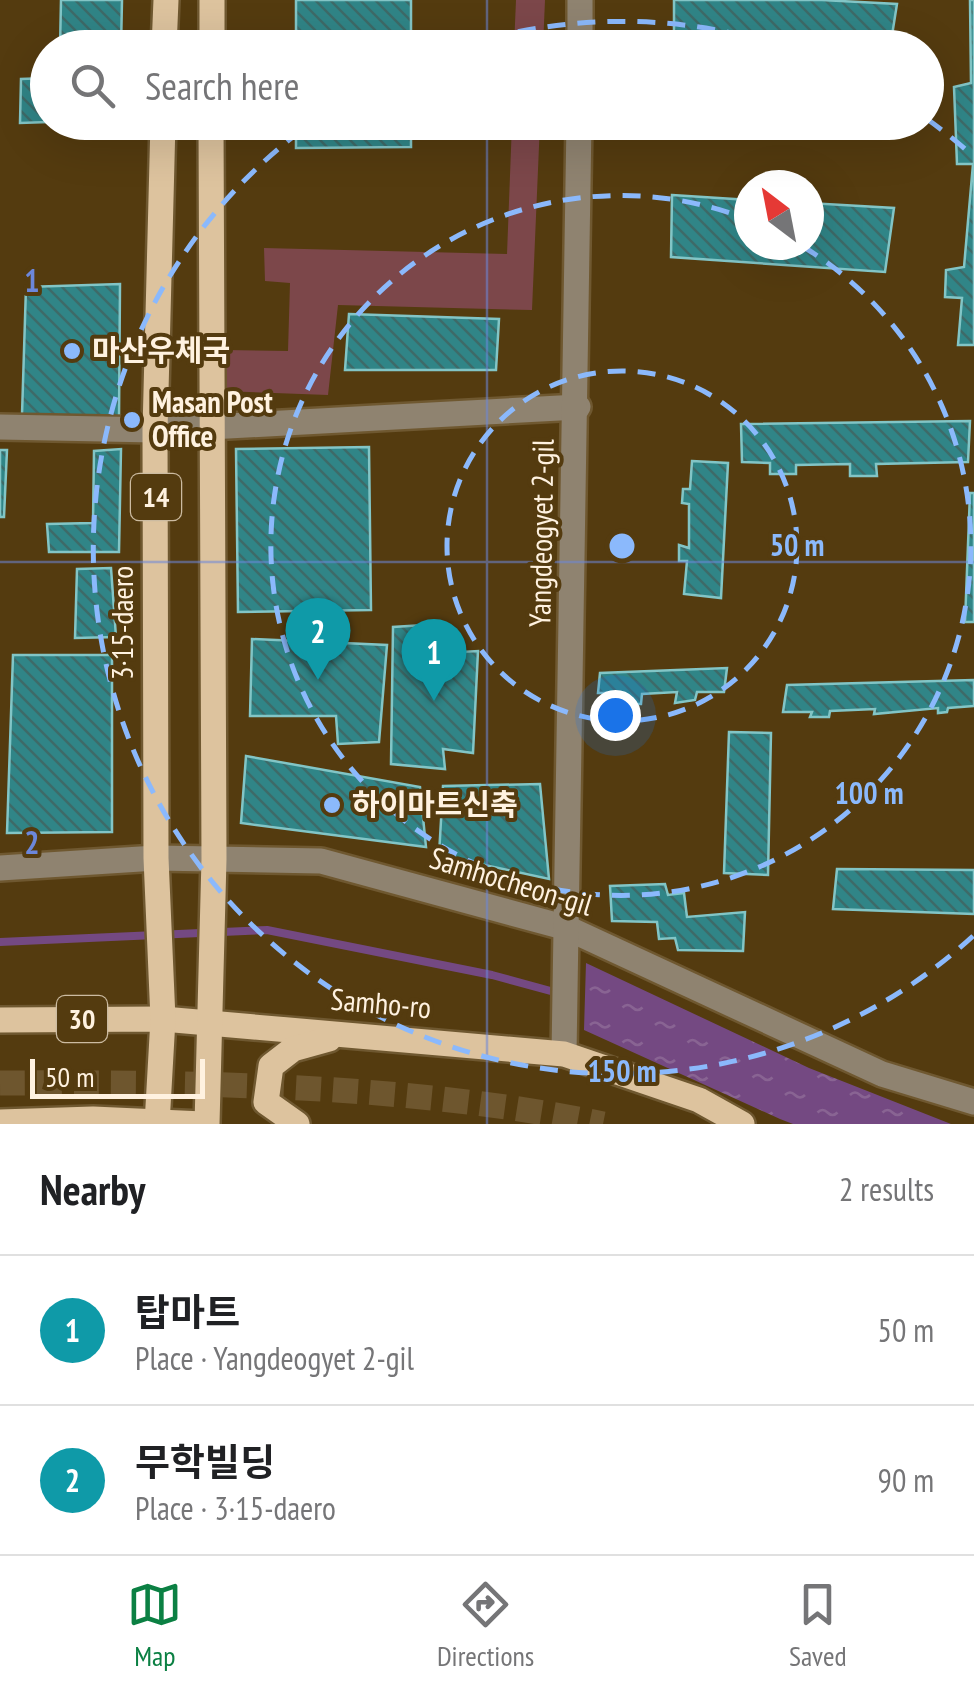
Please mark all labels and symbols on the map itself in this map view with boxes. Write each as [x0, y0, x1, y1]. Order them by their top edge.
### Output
north arrow [734, 170, 824, 260]
text: 1 [24, 259, 40, 301]
place label: 마산우체국 [92, 330, 230, 369]
marker: 마산우체국 [61, 340, 83, 362]
place label: Masan Post Office [152, 382, 273, 455]
marker: Masan Post Office [121, 409, 143, 431]
street label: Yangdeogyet 2-gil [519, 439, 562, 627]
road number: 14 [131, 474, 181, 520]
text: 50 m [770, 525, 824, 564]
centre of rings [604, 528, 640, 564]
street label: 3·15-daero [102, 566, 141, 680]
pin: 2 [286, 598, 350, 680]
pin: 1 [402, 618, 466, 701]
your location [590, 690, 641, 741]
text: 100 m [834, 773, 904, 812]
place label: 하이마트신축 [352, 784, 518, 823]
marker: 하이마트신축 [321, 794, 343, 816]
text: 2 [24, 821, 40, 863]
street label: Samhocheon-gil [425, 837, 597, 924]
street label: Samho-ro [329, 979, 433, 1026]
road number: 30 [57, 996, 107, 1042]
text: 150 m [587, 1051, 657, 1090]
scale bar [30, 1054, 205, 1098]

